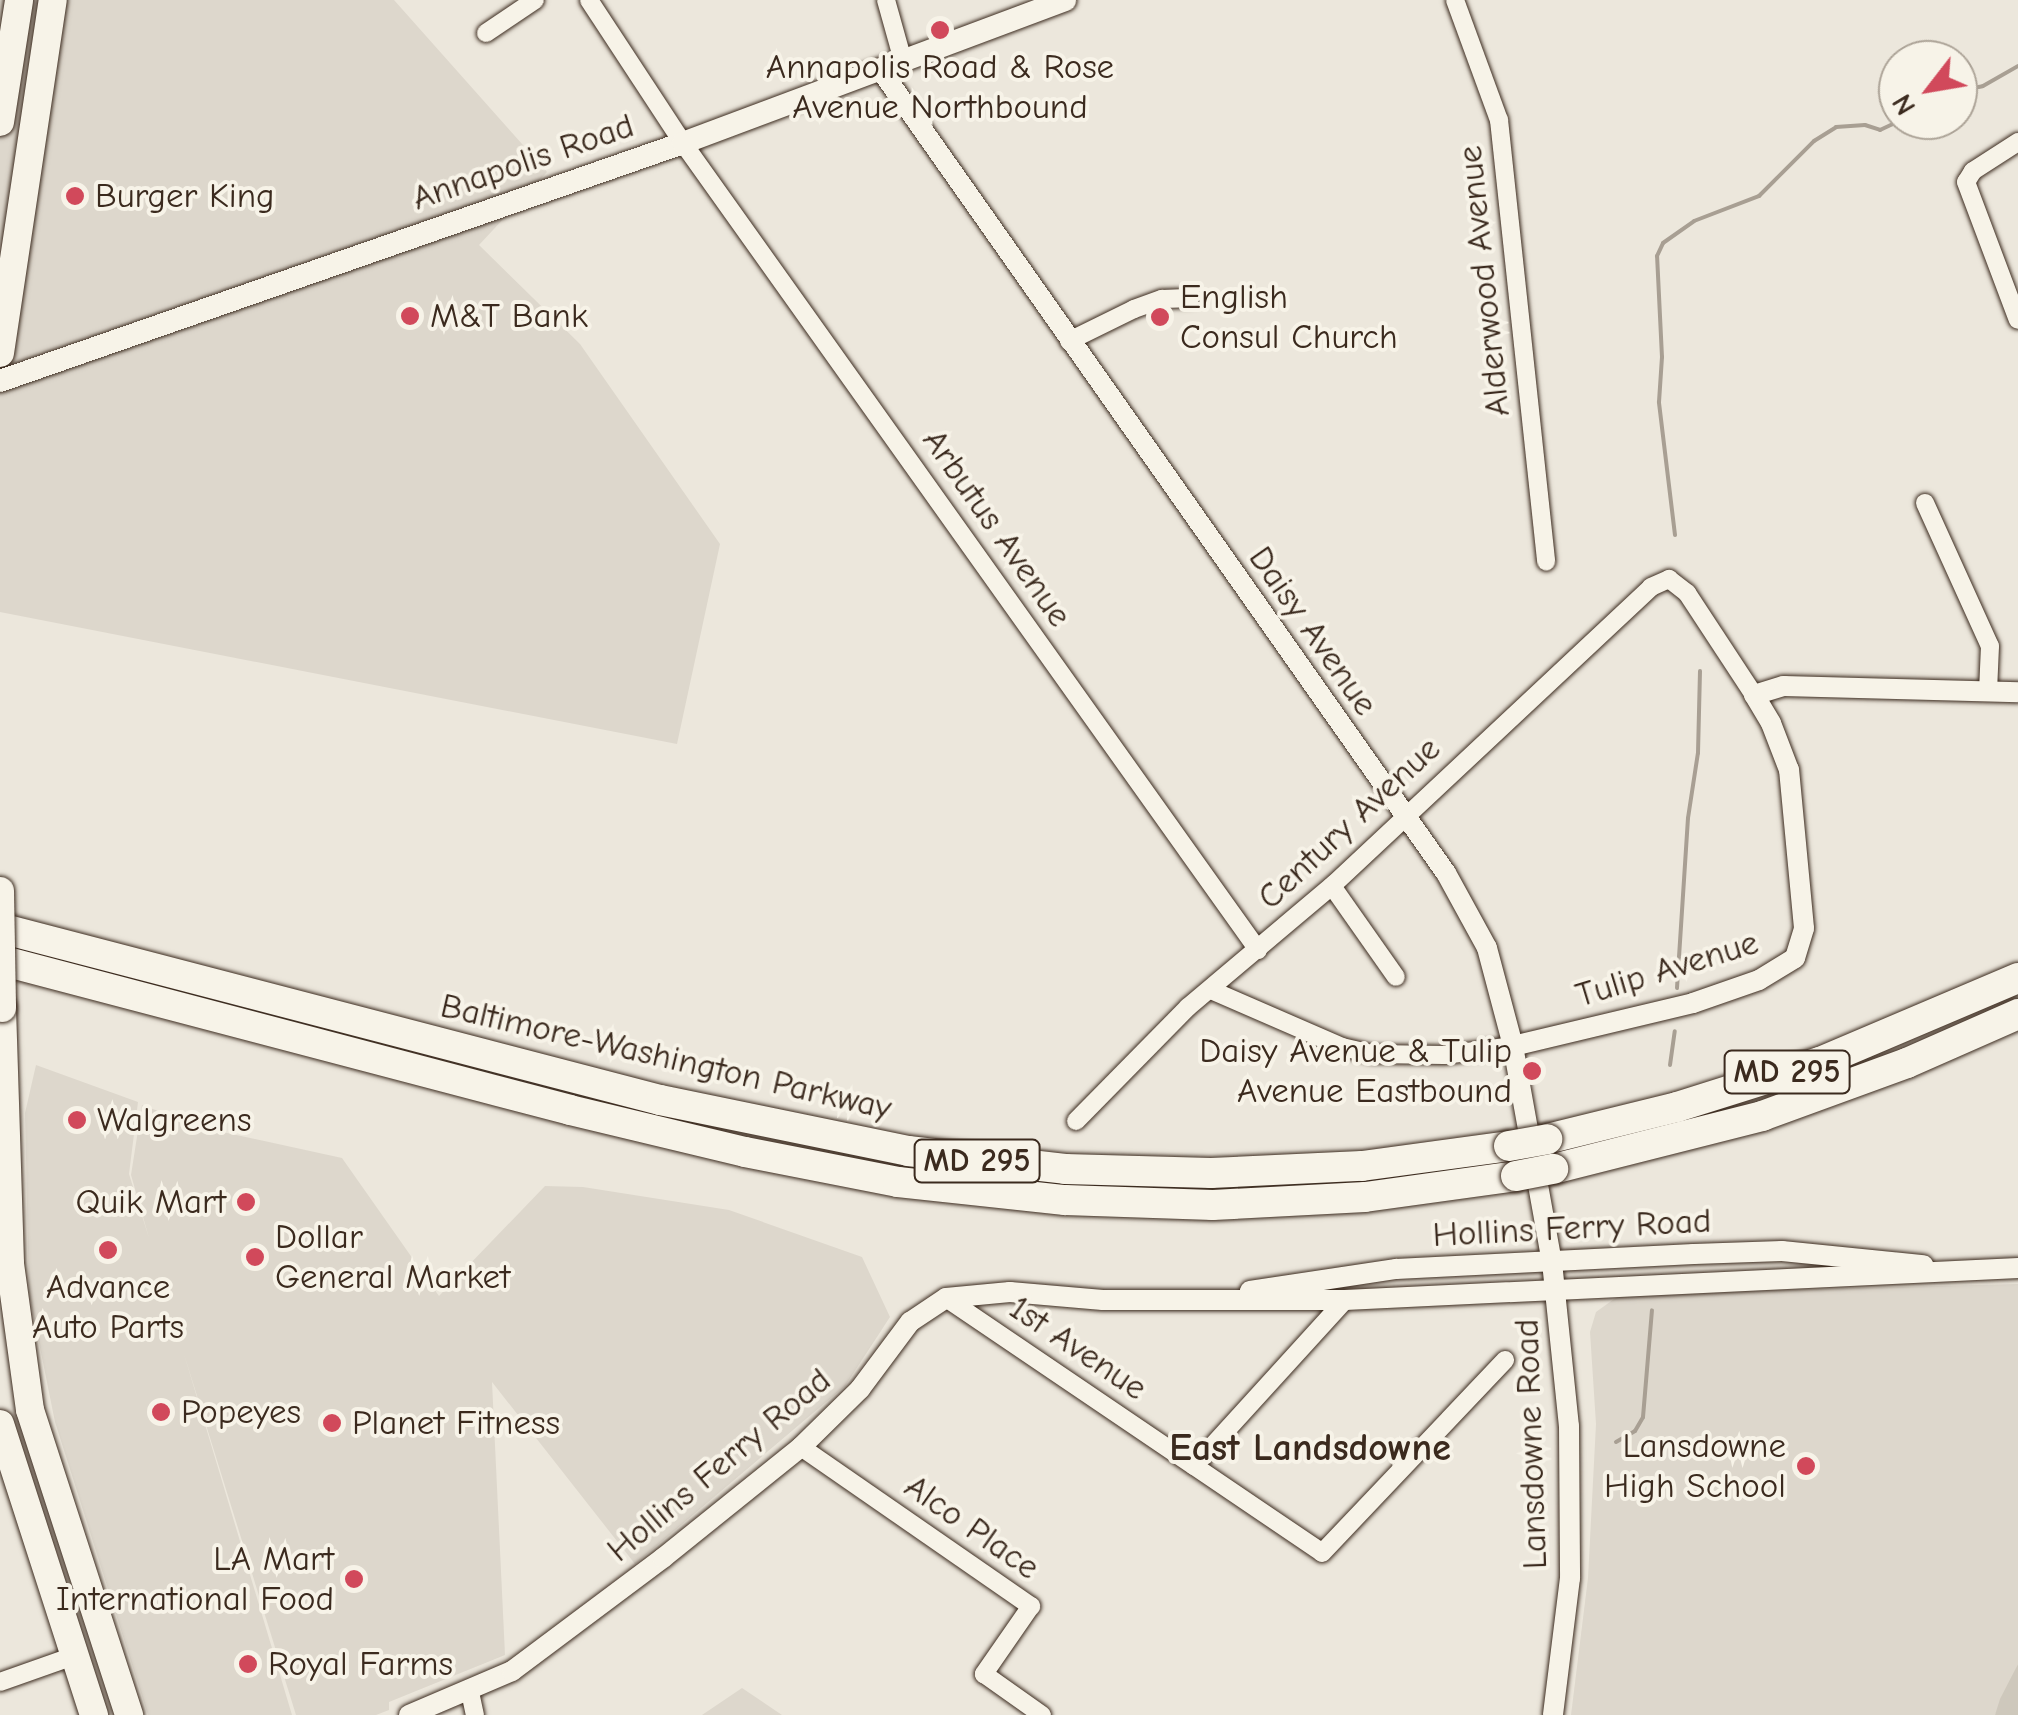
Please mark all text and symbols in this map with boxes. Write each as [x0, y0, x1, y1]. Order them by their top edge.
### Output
marker: Annapolis Road & Rose Avenue Northbound [929, 19, 951, 41]
north arrow [1878, 40, 1978, 140]
place label: Annapolis Road & Rose Avenue Northbound [766, 46, 1114, 128]
text: N [1886, 88, 1922, 120]
street label: Annapolis Road [407, 104, 639, 220]
street label: Alderwood Avenue [1449, 143, 1519, 419]
place label: Burger King [95, 175, 275, 217]
marker: Burger King [64, 185, 86, 207]
place label: English Consul Church [1180, 276, 1398, 358]
place label: M&T Bank [430, 295, 588, 337]
marker: M&T Bank [399, 305, 421, 327]
marker: English Consul Church [1149, 306, 1171, 328]
street label: Arbutus Avenue [913, 421, 1081, 635]
street label: Daisy Avenue [1239, 538, 1387, 724]
street label: Century Avenue [1249, 728, 1449, 918]
street label: Tulip Avenue [1571, 921, 1763, 1017]
street label: Baltimore-Washington Parkway [436, 985, 896, 1129]
place label: Daisy Avenue & Tulip Avenue Eastbound [1199, 1030, 1512, 1112]
road number: MD 295 [1722, 1045, 1852, 1099]
marker: Daisy Avenue & Tulip Avenue Eastbound [1521, 1060, 1543, 1082]
place label: Walgreens [97, 1099, 251, 1141]
marker: Walgreens [66, 1109, 88, 1131]
road number: MD 295 [912, 1134, 1042, 1188]
place label: Quik Mart [75, 1181, 226, 1223]
marker: Quik Mart [235, 1191, 257, 1213]
street label: Hollins Ferry Road [1432, 1200, 1712, 1256]
place label: Dollar General Market [275, 1216, 510, 1298]
marker: Advance Auto Parts [97, 1239, 119, 1261]
marker: Dollar General Market [244, 1246, 266, 1268]
place label: Advance Auto Parts [32, 1266, 184, 1348]
street label: 1st Avenue [1001, 1287, 1155, 1409]
street label: Lansdowne Road [1506, 1318, 1556, 1570]
street label: Hollins Ferry Road [599, 1359, 839, 1571]
place label: Popeyes [181, 1391, 301, 1433]
marker: Popeyes [150, 1401, 172, 1423]
place label: Planet Fitness [352, 1402, 560, 1444]
marker: Planet Fitness [321, 1412, 343, 1434]
place label: Lansdowne High School [1604, 1425, 1786, 1507]
district label: East Landsdowne [1169, 1426, 1451, 1472]
marker: Lansdowne High School [1795, 1455, 1817, 1477]
street label: Alco Place [897, 1465, 1047, 1589]
place label: LA Mart International Food [56, 1538, 334, 1620]
marker: LA Mart International Food [343, 1568, 365, 1590]
place label: Royal Farms [268, 1643, 453, 1685]
marker: Royal Farms [237, 1653, 259, 1675]

